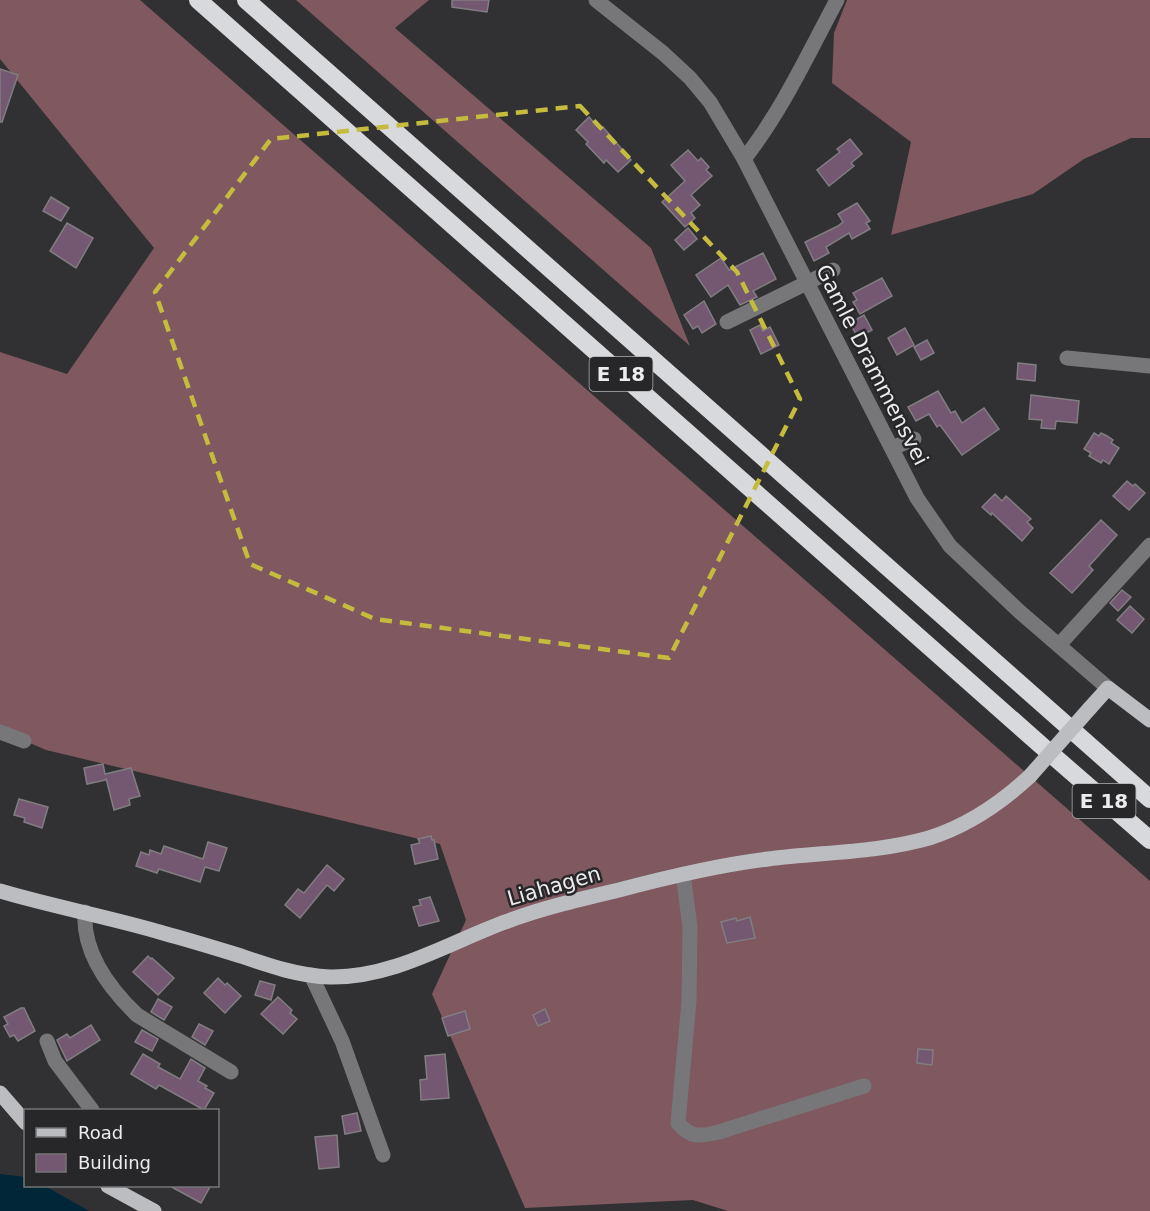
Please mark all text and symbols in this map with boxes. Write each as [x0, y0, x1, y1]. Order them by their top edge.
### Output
street label: Gamle Drammensvei [811, 261, 933, 469]
road number: E 18 [590, 357, 652, 391]
road number: E 18 [1072, 784, 1136, 818]
street label: Liahagen [504, 861, 604, 911]
legend [24, 1109, 219, 1187]
text: Road [78, 1122, 123, 1143]
text: Building [78, 1152, 151, 1173]

